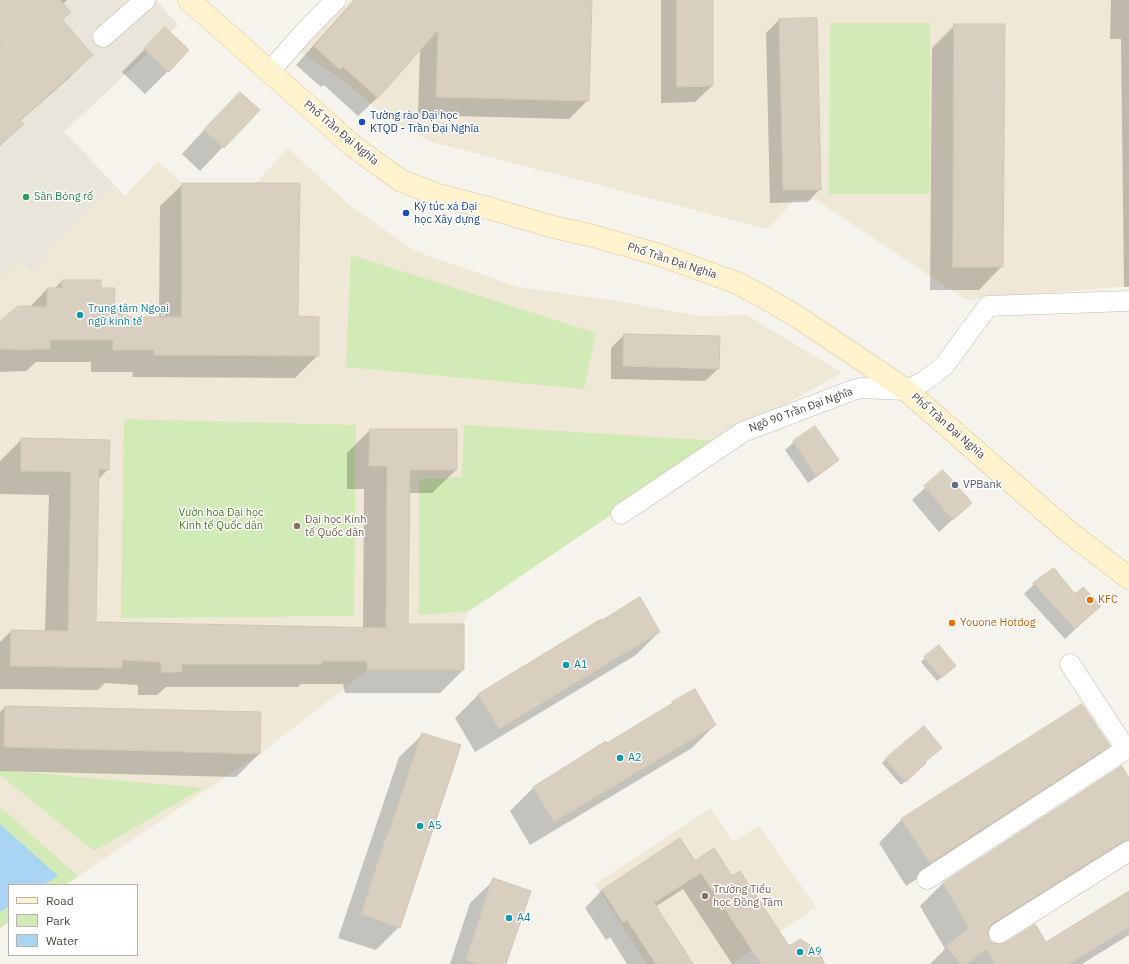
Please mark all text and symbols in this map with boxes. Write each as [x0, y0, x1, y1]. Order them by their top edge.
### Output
street label: Phố Trần Đại Nghĩa [301, 98, 381, 168]
place label: Tường rào Đại học KTQD - Trần Đại Nghĩa [370, 109, 479, 135]
marker: Tường rào Đại học KTQD - Trần Đại Nghĩa [357, 117, 367, 127]
place label: Sân Bóng rổ [34, 190, 93, 204]
marker: Sân Bóng rổ [21, 192, 31, 202]
place label: Ký túc xá Đại học Xây dựng [414, 200, 480, 226]
marker: Ký túc xá Đại học Xây dựng [401, 208, 411, 218]
street label: Phố Trần Đại Nghĩa [626, 240, 718, 282]
place label: Trung tâm Ngoại ngữ kinh tế [88, 302, 169, 328]
marker: Trung tâm Ngoại ngữ kinh tế [75, 310, 85, 320]
street label: Ngõ 90 Trần Đại Nghĩa [747, 385, 855, 435]
street label: Phố Trần Đại Nghĩa [908, 390, 988, 462]
place label: VPBank [963, 478, 1001, 492]
marker: VPBank [950, 480, 960, 490]
park label: Vườn hoa Đại học Kinh tế Quốc dân [178, 506, 264, 532]
place label: Đại học Kinh tế Quốc dân [305, 513, 366, 539]
marker: Đại học Kinh tế Quốc dân [292, 521, 302, 531]
place label: KFC [1098, 593, 1118, 607]
marker: KFC [1085, 595, 1095, 605]
place label: Youone Hotdog [960, 616, 1036, 630]
marker: Youone Hotdog [947, 618, 957, 628]
place label: A1 [574, 658, 588, 672]
marker: A1 [561, 660, 571, 670]
place label: A2 [628, 751, 642, 765]
marker: A2 [615, 753, 625, 763]
place label: A5 [428, 819, 442, 833]
marker: A5 [415, 821, 425, 831]
place label: Trường Tiểu học Đồng Tâm [713, 883, 783, 909]
legend [8, 884, 138, 956]
marker: Trường Tiểu học Đồng Tâm [700, 891, 710, 901]
text: Road [46, 893, 74, 908]
place label: A4 [517, 911, 531, 925]
text: Park [46, 913, 70, 928]
marker: A4 [504, 913, 514, 923]
text: Water [46, 933, 78, 948]
place label: A9 [808, 945, 822, 959]
marker: A9 [795, 947, 805, 957]

